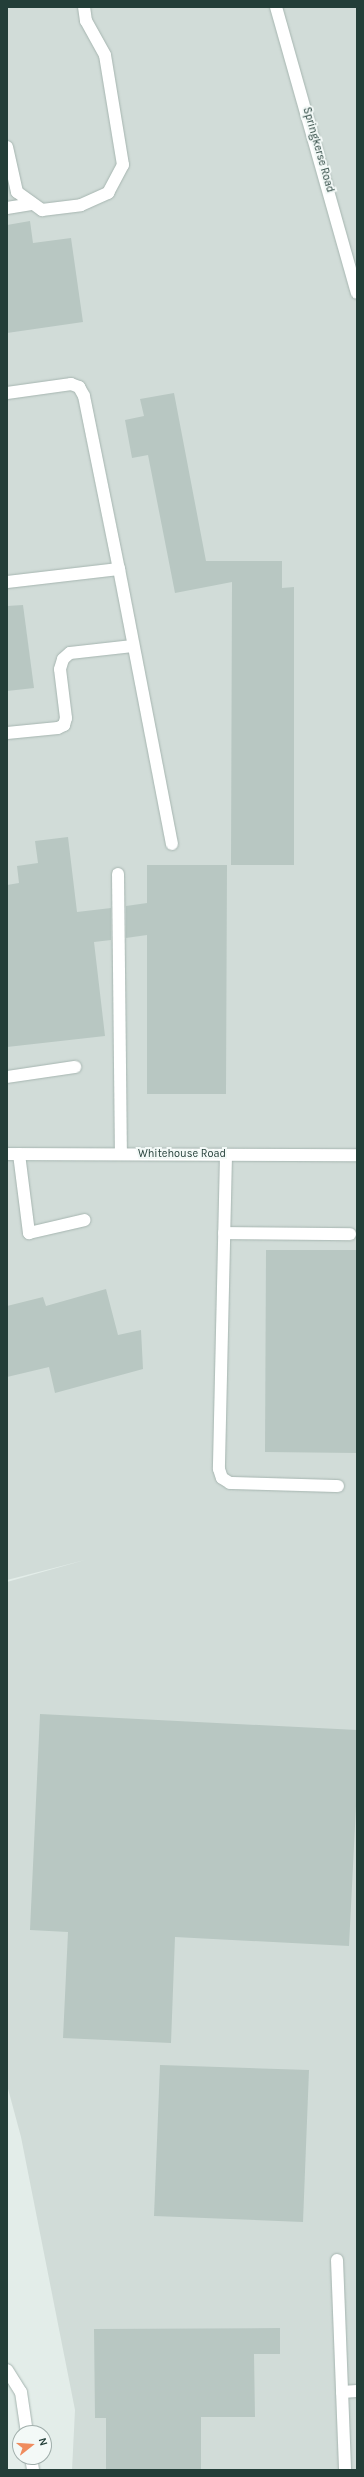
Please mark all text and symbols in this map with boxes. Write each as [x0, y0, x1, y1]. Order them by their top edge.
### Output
street label: Springkerse Road [299, 106, 337, 194]
street label: Whitehouse Road [138, 1147, 226, 1161]
north arrow [12, 2425, 52, 2465]
text: N [36, 2436, 50, 2447]

